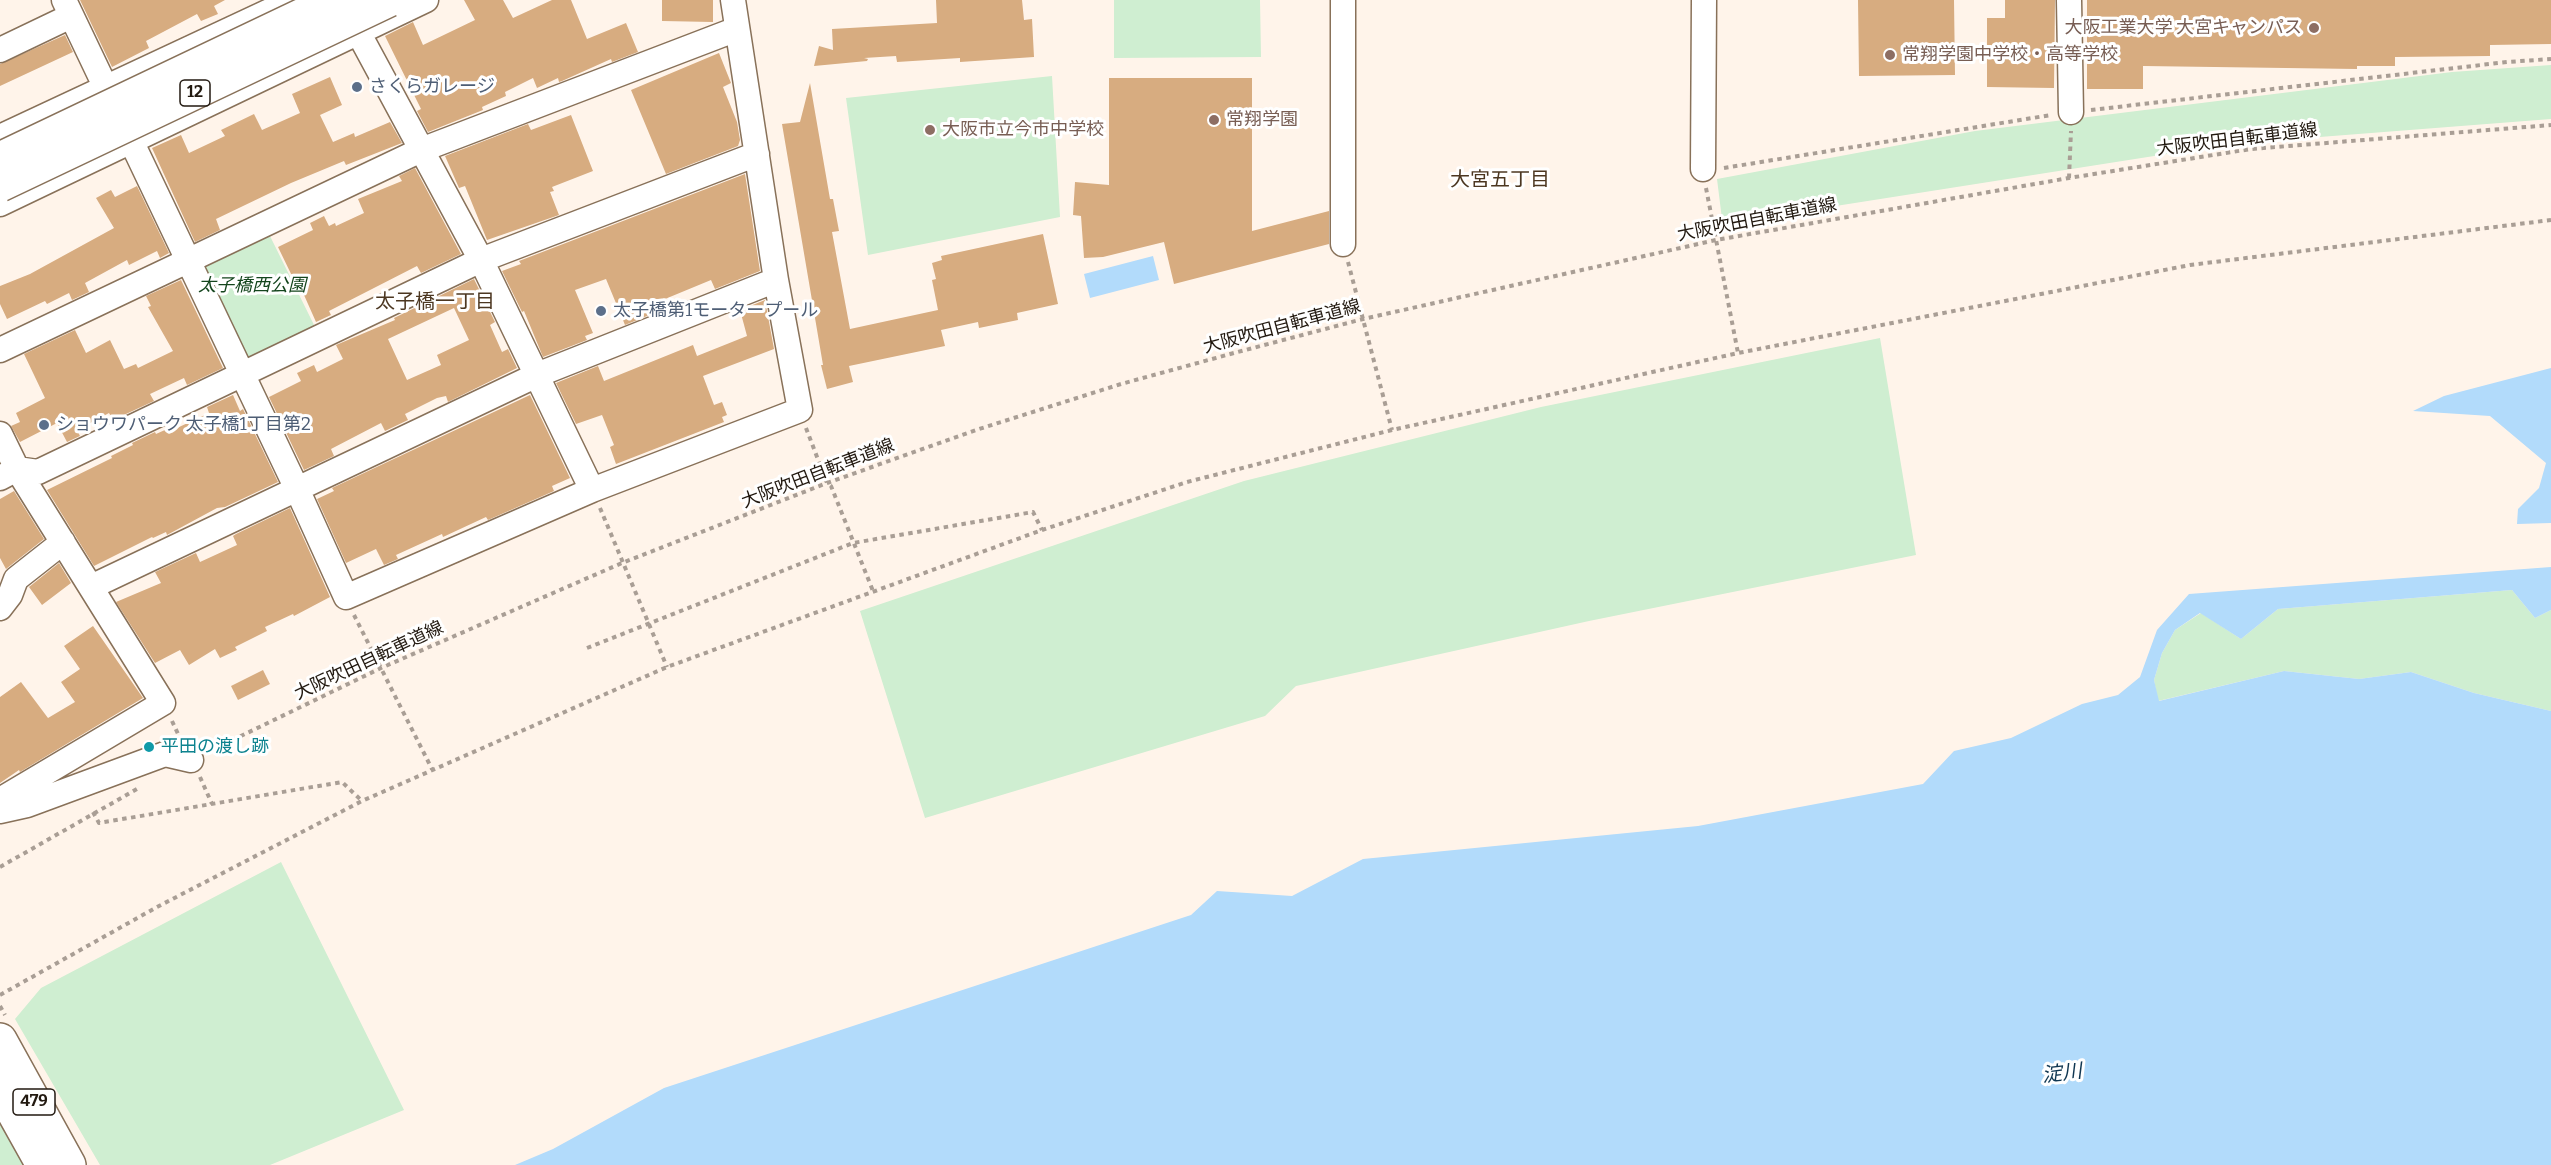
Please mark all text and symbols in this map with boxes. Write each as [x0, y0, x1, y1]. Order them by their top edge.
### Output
place label: 大阪工業大学 大宮キャンパス [2064, 17, 2302, 39]
marker: 大阪工業大学 大宮キャンパス [2307, 21, 2321, 35]
place label: 常翔学園中学校・高等学校 [1902, 44, 2118, 66]
marker: 常翔学園中学校・高等学校 [1883, 48, 1897, 62]
place label: さくらガレージ [369, 76, 495, 98]
road number: 12 [180, 80, 210, 106]
marker: さくらガレージ [350, 80, 364, 94]
place label: 常翔学園 [1226, 109, 1298, 131]
marker: 常翔学園 [1207, 113, 1221, 127]
place label: 大阪市立今市中学校 [942, 119, 1104, 141]
street label: 大阪吹田自転車道線 [2155, 119, 2319, 161]
marker: 大阪市立今市中学校 [923, 123, 937, 137]
district label: 大宮五丁目 [1450, 168, 1550, 192]
street label: 大阪吹田自転車道線 [1675, 194, 1839, 246]
park label: 太子橋西公園 [198, 275, 306, 297]
district label: 太子橋一丁目 [375, 290, 495, 314]
street label: 大阪吹田自転車道線 [1201, 296, 1363, 358]
place label: 太子橋第1モータープール [613, 300, 818, 322]
marker: 太子橋第1モータープール [594, 304, 608, 318]
place label: ショウワパーク 太子橋1丁目第2 [56, 414, 311, 436]
marker: ショウワパーク 太子橋1丁目第2 [37, 418, 51, 432]
street label: 大阪吹田自転車道線 [739, 435, 897, 513]
street label: 大阪吹田自転車道線 [291, 617, 447, 705]
place label: 平田の渡し跡 [161, 736, 269, 758]
marker: 平田の渡し跡 [142, 740, 156, 754]
water label: 淀川 [2041, 1060, 2083, 1088]
road number: 479 [13, 1089, 55, 1115]

